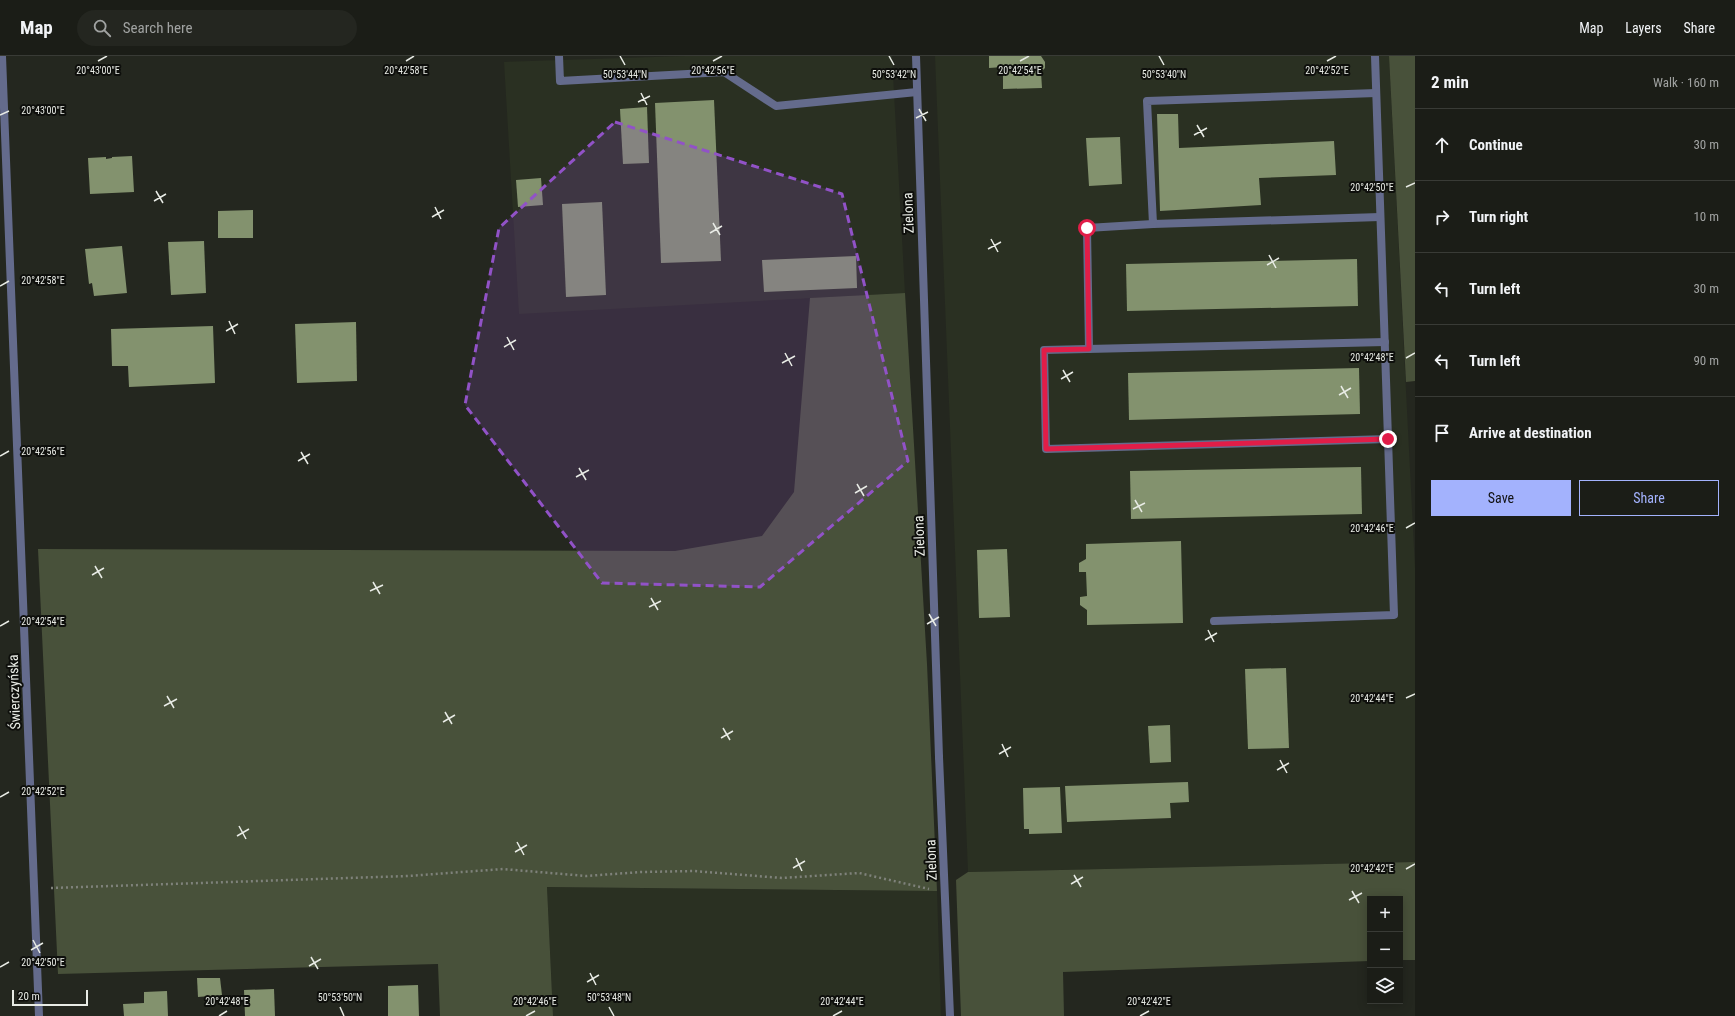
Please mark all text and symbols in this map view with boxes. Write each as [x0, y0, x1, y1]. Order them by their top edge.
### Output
search box [77, 10, 357, 46]
text: Map [20, 16, 53, 39]
icon: search [91, 17, 113, 39]
text: Search here [123, 19, 193, 37]
text: Map [1579, 20, 1603, 36]
text: Layers [1625, 20, 1662, 36]
text: Share [1684, 20, 1715, 36]
text: 20°43'00"E [76, 65, 120, 76]
text: 20°42'58"E [384, 65, 428, 76]
text: 20°42'56"E [691, 65, 735, 76]
text: 20°42'54"E [998, 65, 1042, 76]
text: 20°42'52"E [1305, 65, 1349, 76]
text: 50°53'44"N [603, 69, 647, 80]
text: 50°53'42"N [872, 69, 916, 80]
text: 50°53'40"N [1142, 69, 1186, 80]
text: 2 min [1431, 72, 1469, 92]
text: Walk · 160 m [1653, 75, 1719, 90]
text: 20°43'00"E [21, 105, 65, 116]
icon: ahead [1431, 134, 1453, 156]
text: Continue [1469, 136, 1523, 154]
text: 30 m [1693, 137, 1719, 152]
text: 20°42'50"E [1350, 182, 1394, 193]
street label: Zielona [899, 192, 917, 234]
icon: right [1431, 206, 1453, 228]
text: Turn right [1469, 208, 1528, 226]
text: 10 m [1693, 209, 1719, 224]
route start [1078, 219, 1096, 237]
text: 20°42'58"E [21, 275, 65, 286]
icon: left [1431, 278, 1453, 300]
text: Turn left [1469, 280, 1520, 298]
text: 30 m [1693, 281, 1719, 296]
icon: left [1431, 350, 1453, 372]
text: 20°42'48"E [1350, 352, 1394, 363]
text: Turn left [1469, 352, 1520, 370]
text: 90 m [1693, 353, 1719, 368]
icon: arrive [1431, 422, 1453, 444]
text: Arrive at destination [1469, 424, 1592, 442]
route end [1379, 430, 1397, 448]
text: 20°42'56"E [21, 446, 65, 457]
button: Save [1431, 480, 1571, 516]
button: Share [1579, 480, 1719, 516]
street label: Zielona [910, 515, 928, 557]
text: 20°42'46"E [1350, 523, 1394, 534]
text: 20°42'54"E [21, 616, 65, 627]
street label: Świerczyńska [4, 654, 23, 730]
text: 20°42'44"E [1350, 693, 1394, 704]
text: 20°42'52"E [21, 786, 65, 797]
street label: Zielona [922, 839, 940, 881]
text: 20°42'42"E [1350, 863, 1394, 874]
map controls [1367, 896, 1403, 1004]
button: + [1367, 896, 1403, 932]
button: − [1367, 932, 1403, 968]
text: 20°42'50"E [21, 957, 65, 968]
button: layers [1367, 968, 1403, 1004]
scale bar [12, 988, 88, 1007]
text: 20 m [18, 990, 40, 1003]
text: 50°53'50"N [318, 992, 362, 1003]
text: 50°53'48"N [587, 992, 631, 1003]
text: 20°42'48"E [205, 996, 249, 1007]
text: 20°42'46"E [513, 996, 557, 1007]
text: 20°42'44"E [820, 996, 864, 1007]
text: 20°42'42"E [1127, 996, 1171, 1007]

